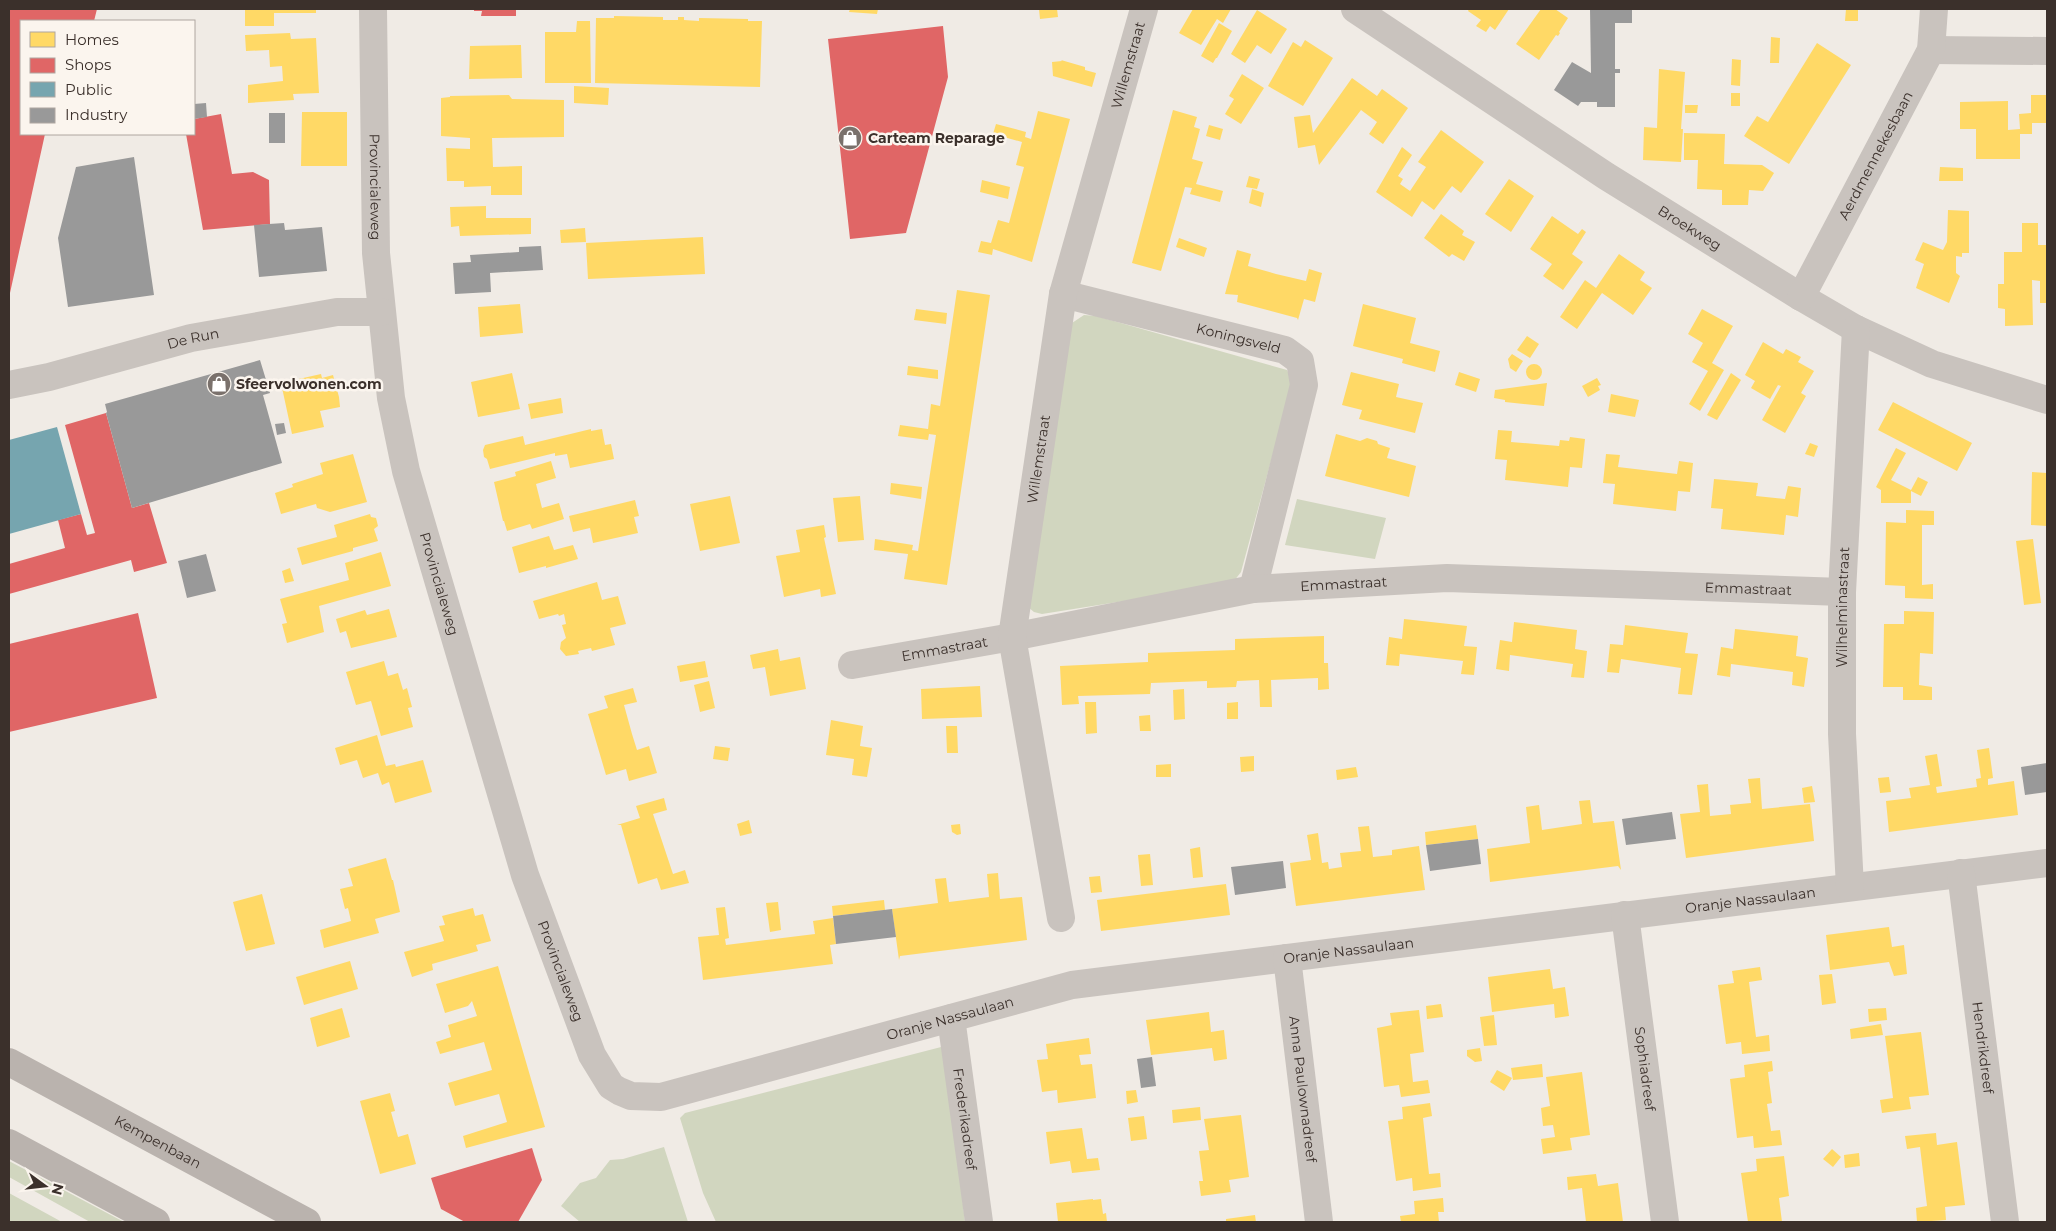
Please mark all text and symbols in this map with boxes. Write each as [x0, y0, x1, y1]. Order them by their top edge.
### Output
street label: Willemstraat [1107, 19, 1149, 111]
legend [20, 20, 195, 135]
text: Homes [65, 30, 119, 49]
text: Shops [65, 55, 111, 74]
text: Public [65, 80, 113, 99]
street label: Aerdmennekesbaan [1834, 88, 1917, 223]
text: Industry [65, 105, 128, 124]
shop icon: Carteam Reparage [837, 125, 863, 151]
place label: Carteam Reparage [868, 129, 1005, 147]
street label: Provincialeweg [366, 134, 385, 240]
street label: Broekweg [1655, 201, 1725, 254]
street label: Koningsveld [1194, 319, 1283, 358]
street label: De Run [165, 324, 220, 353]
shop icon: Sfeervolwonen.com [206, 371, 232, 397]
place label: Sfeervolwonen.com [236, 375, 382, 393]
street label: Willemstraat [1023, 413, 1054, 505]
street label: Provincialeweg [416, 530, 463, 638]
street label: Wilhelminastraat [1833, 546, 1853, 668]
street label: Emmastraat [1300, 572, 1388, 595]
street label: Emmastraat [1704, 578, 1793, 599]
street label: Emmastraat [900, 632, 989, 665]
street label: Oranje Nassaulaan [1684, 883, 1817, 917]
street label: Provincialeweg [534, 918, 588, 1024]
street label: Oranje Nassaulaan [1282, 933, 1415, 967]
street label: Oranje Nassaulaan [884, 992, 1016, 1044]
street label: Hendrikdreef [1968, 1000, 1998, 1096]
street label: Anna Paulownadreef [1285, 1015, 1321, 1165]
street label: Sophiadreef [1631, 1025, 1660, 1113]
street label: Frederikadreef [949, 1067, 981, 1173]
street label: Kempenbaan [111, 1111, 204, 1173]
north arrow [20, 1161, 70, 1211]
text: N [47, 1182, 68, 1197]

